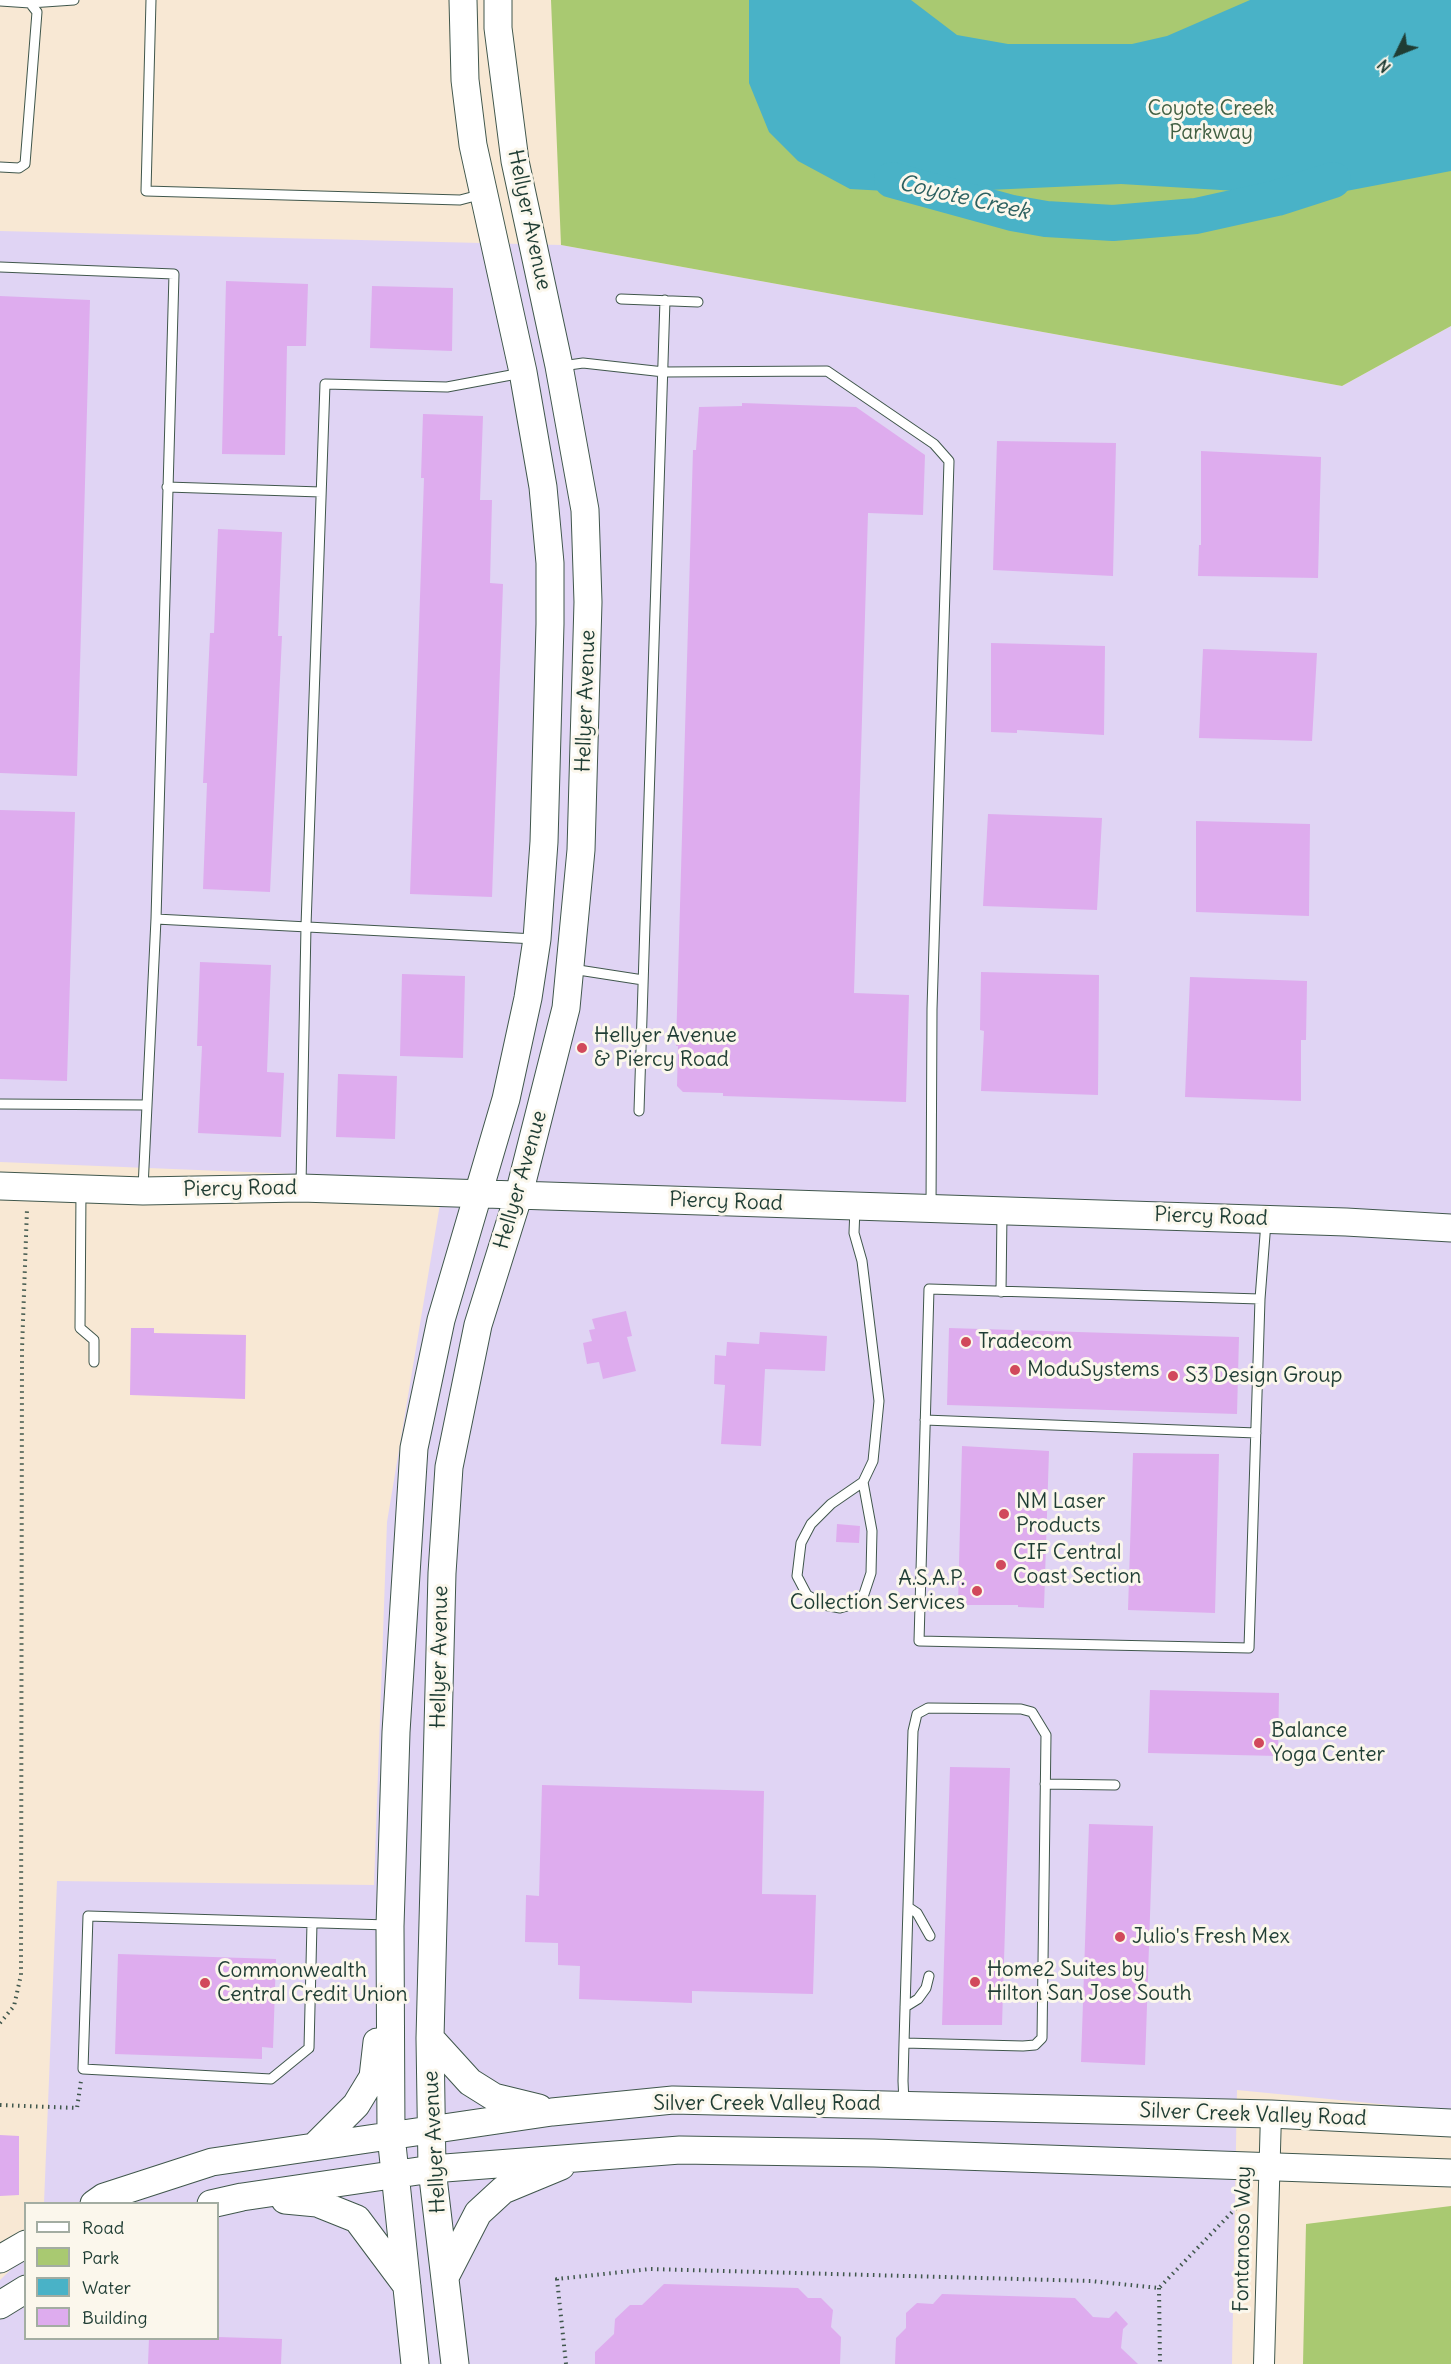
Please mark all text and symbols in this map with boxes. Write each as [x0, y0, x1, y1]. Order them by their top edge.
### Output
north arrow [1367, 24, 1427, 84]
text: N [1373, 55, 1395, 77]
park label: Coyote Creek Parkway [1147, 96, 1275, 146]
street label: Hellyer Avenue [502, 148, 556, 292]
water label: Coyote Creek [896, 170, 1032, 226]
street label: Hellyer Avenue [571, 629, 601, 773]
place label: Hellyer Avenue & Piercy Road [594, 1023, 737, 1073]
marker: Hellyer Avenue & Piercy Road [575, 1041, 589, 1055]
street label: Hellyer Avenue [489, 1108, 553, 1252]
street label: Piercy Road [183, 1175, 297, 1203]
street label: Piercy Road [669, 1187, 783, 1217]
street label: Piercy Road [1154, 1202, 1268, 1232]
place label: Tradecom [978, 1329, 1072, 1355]
marker: Tradecom [959, 1335, 973, 1349]
place label: ModuSystems [1027, 1357, 1160, 1383]
marker: ModuSystems [1008, 1363, 1022, 1377]
place label: S3 Design Group [1185, 1363, 1343, 1389]
marker: S3 Design Group [1166, 1369, 1180, 1383]
place label: NM Laser Products [1016, 1489, 1105, 1539]
marker: NM Laser Products [997, 1507, 1011, 1521]
place label: CIF Central Coast Section [1013, 1540, 1141, 1590]
marker: CIF Central Coast Section [994, 1558, 1008, 1572]
place label: A.S.A.P. Collection Services [790, 1566, 965, 1616]
marker: A.S.A.P. Collection Services [970, 1584, 984, 1598]
street label: Hellyer Avenue [426, 1585, 454, 1729]
place label: Balance Yoga Center [1271, 1718, 1385, 1768]
marker: Balance Yoga Center [1252, 1736, 1266, 1750]
place label: Julio's Fresh Mex [1132, 1924, 1290, 1950]
marker: Julio's Fresh Mex [1113, 1930, 1127, 1944]
place label: Home2 Suites by Hilton San Jose South [987, 1957, 1192, 2007]
place label: Commonwealth Central Credit Union [217, 1958, 408, 2008]
marker: Home2 Suites by Hilton San Jose South [968, 1975, 982, 1989]
marker: Commonwealth Central Credit Union [198, 1976, 212, 1990]
street label: Hellyer Avenue [419, 2070, 451, 2214]
street label: Silver Creek Valley Road [653, 2091, 881, 2117]
street label: Silver Creek Valley Road [1139, 2098, 1367, 2132]
street label: Fontanoso Way [1229, 2166, 1257, 2312]
legend [24, 2202, 219, 2340]
text: Road [82, 2216, 124, 2239]
text: Park [82, 2246, 119, 2269]
text: Water [82, 2276, 131, 2299]
text: Building [82, 2306, 147, 2329]

